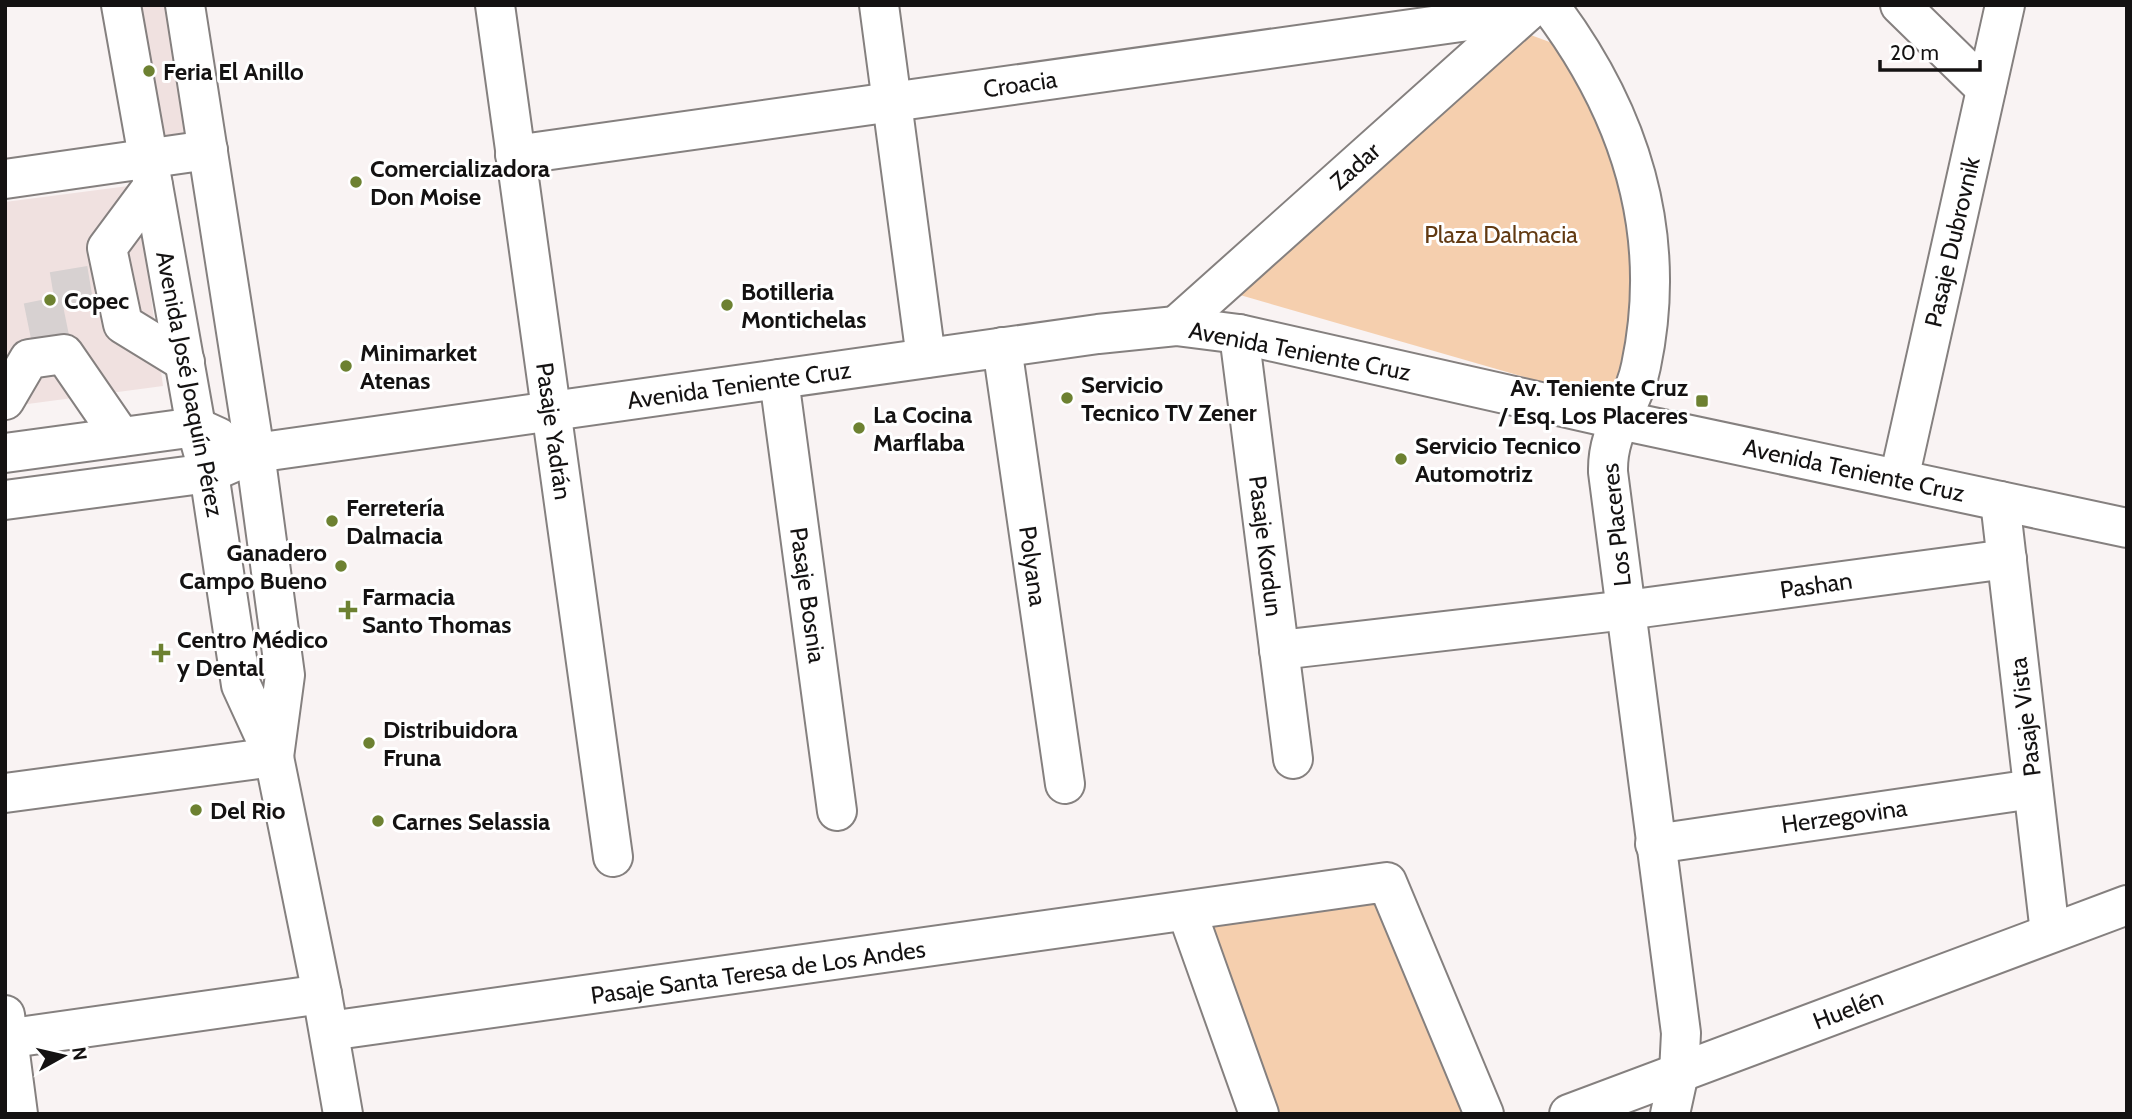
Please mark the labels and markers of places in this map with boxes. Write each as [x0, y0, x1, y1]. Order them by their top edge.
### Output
place label: Feria El Anillo [163, 57, 304, 86]
marker: Feria El Anillo [141, 63, 157, 79]
place label: Comercializadora Don Moise [370, 154, 550, 211]
marker: Comercializadora Don Moise [348, 174, 364, 190]
place label: Botilleria Montichelas [741, 277, 866, 334]
place label: Copec [64, 286, 129, 315]
marker: Copec [42, 292, 58, 308]
marker: Botilleria Montichelas [719, 297, 735, 313]
place label: Minimarket Atenas [360, 338, 477, 395]
marker: Minimarket Atenas [338, 358, 354, 374]
place label: Servicio Tecnico TV Zener [1081, 370, 1257, 427]
place label: Av. Teniente Cruz / Esq. Los Placeres [1498, 373, 1688, 430]
marker: Servicio Tecnico TV Zener [1059, 390, 1075, 406]
marker: Av. Teniente Cruz / Esq. Los Placeres [1694, 393, 1710, 409]
place label: La Cocina Marflaba [873, 400, 972, 457]
marker: La Cocina Marflaba [851, 420, 867, 436]
place label: Servicio Tecnico Automotriz [1415, 431, 1581, 488]
marker: Servicio Tecnico Automotriz [1393, 451, 1409, 467]
place label: Ferretería Dalmacia [346, 493, 444, 550]
marker: Ferretería Dalmacia [324, 513, 340, 529]
place label: Ganadero Campo Bueno [179, 538, 327, 595]
marker: Ganadero Campo Bueno [333, 558, 349, 574]
place label: Farmacia Santo Thomas [362, 582, 511, 639]
marker: Farmacia Santo Thomas [340, 602, 356, 618]
place label: Centro Médico y Dental [177, 625, 328, 682]
marker: Centro Médico y Dental [151, 643, 171, 663]
place label: Distribuidora Fruna [383, 715, 518, 772]
marker: Distribuidora Fruna [361, 735, 377, 751]
place label: Del Rio [210, 796, 286, 825]
marker: Del Rio [188, 802, 204, 818]
place label: Carnes Selassia [392, 807, 550, 836]
marker: Carnes Selassia [370, 813, 386, 829]

